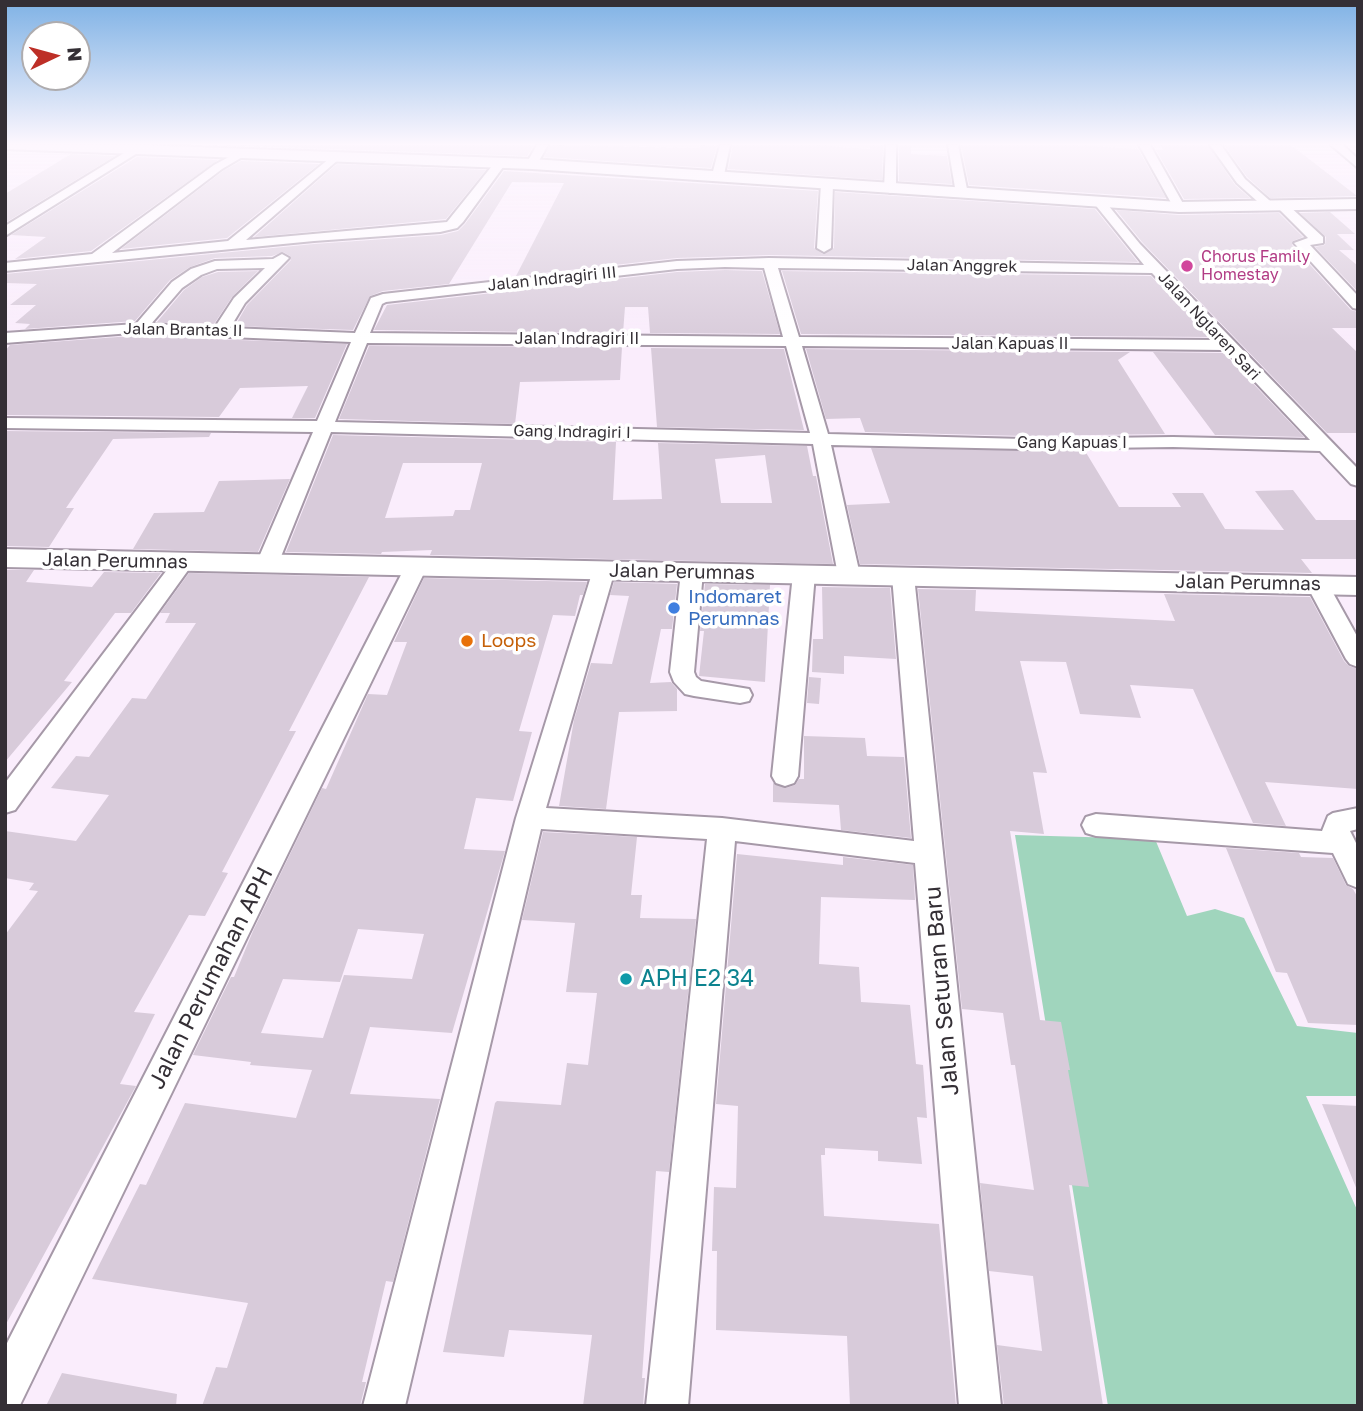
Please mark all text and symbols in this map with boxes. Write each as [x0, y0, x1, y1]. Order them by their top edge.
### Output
north arrow [21, 21, 91, 91]
text: N [63, 46, 88, 62]
place label: Chorus Family Homestay [1201, 247, 1310, 285]
street label: Jalan Anggrek [907, 255, 1017, 277]
marker: Chorus Family Homestay [1179, 258, 1195, 274]
street label: Jalan Indragiri III [487, 263, 617, 295]
street label: Jalan Nglaren Sari [1154, 268, 1264, 384]
street label: Jalan Brantas II [123, 319, 243, 341]
street label: Jalan Indragiri II [515, 329, 639, 349]
street label: Jalan Kapuas II [952, 334, 1068, 354]
street label: Gang Indragiri I [513, 421, 631, 443]
street label: Gang Kapuas I [1017, 433, 1127, 453]
street label: Jalan Perumnas [42, 548, 188, 574]
street label: Jalan Perumnas [609, 559, 755, 585]
street label: Jalan Perumnas [1175, 570, 1321, 596]
place label: Indomaret Perumnas [688, 586, 782, 630]
marker: Indomaret Perumnas [666, 600, 682, 616]
place label: Loops [481, 630, 536, 652]
marker: Loops [459, 633, 475, 649]
street label: Jalan Perumahan APH [143, 862, 279, 1094]
street label: Jalan Seturan Baru [919, 885, 965, 1097]
place label: APH E2 34 [640, 965, 754, 993]
marker: APH E2 34 [618, 971, 634, 987]

